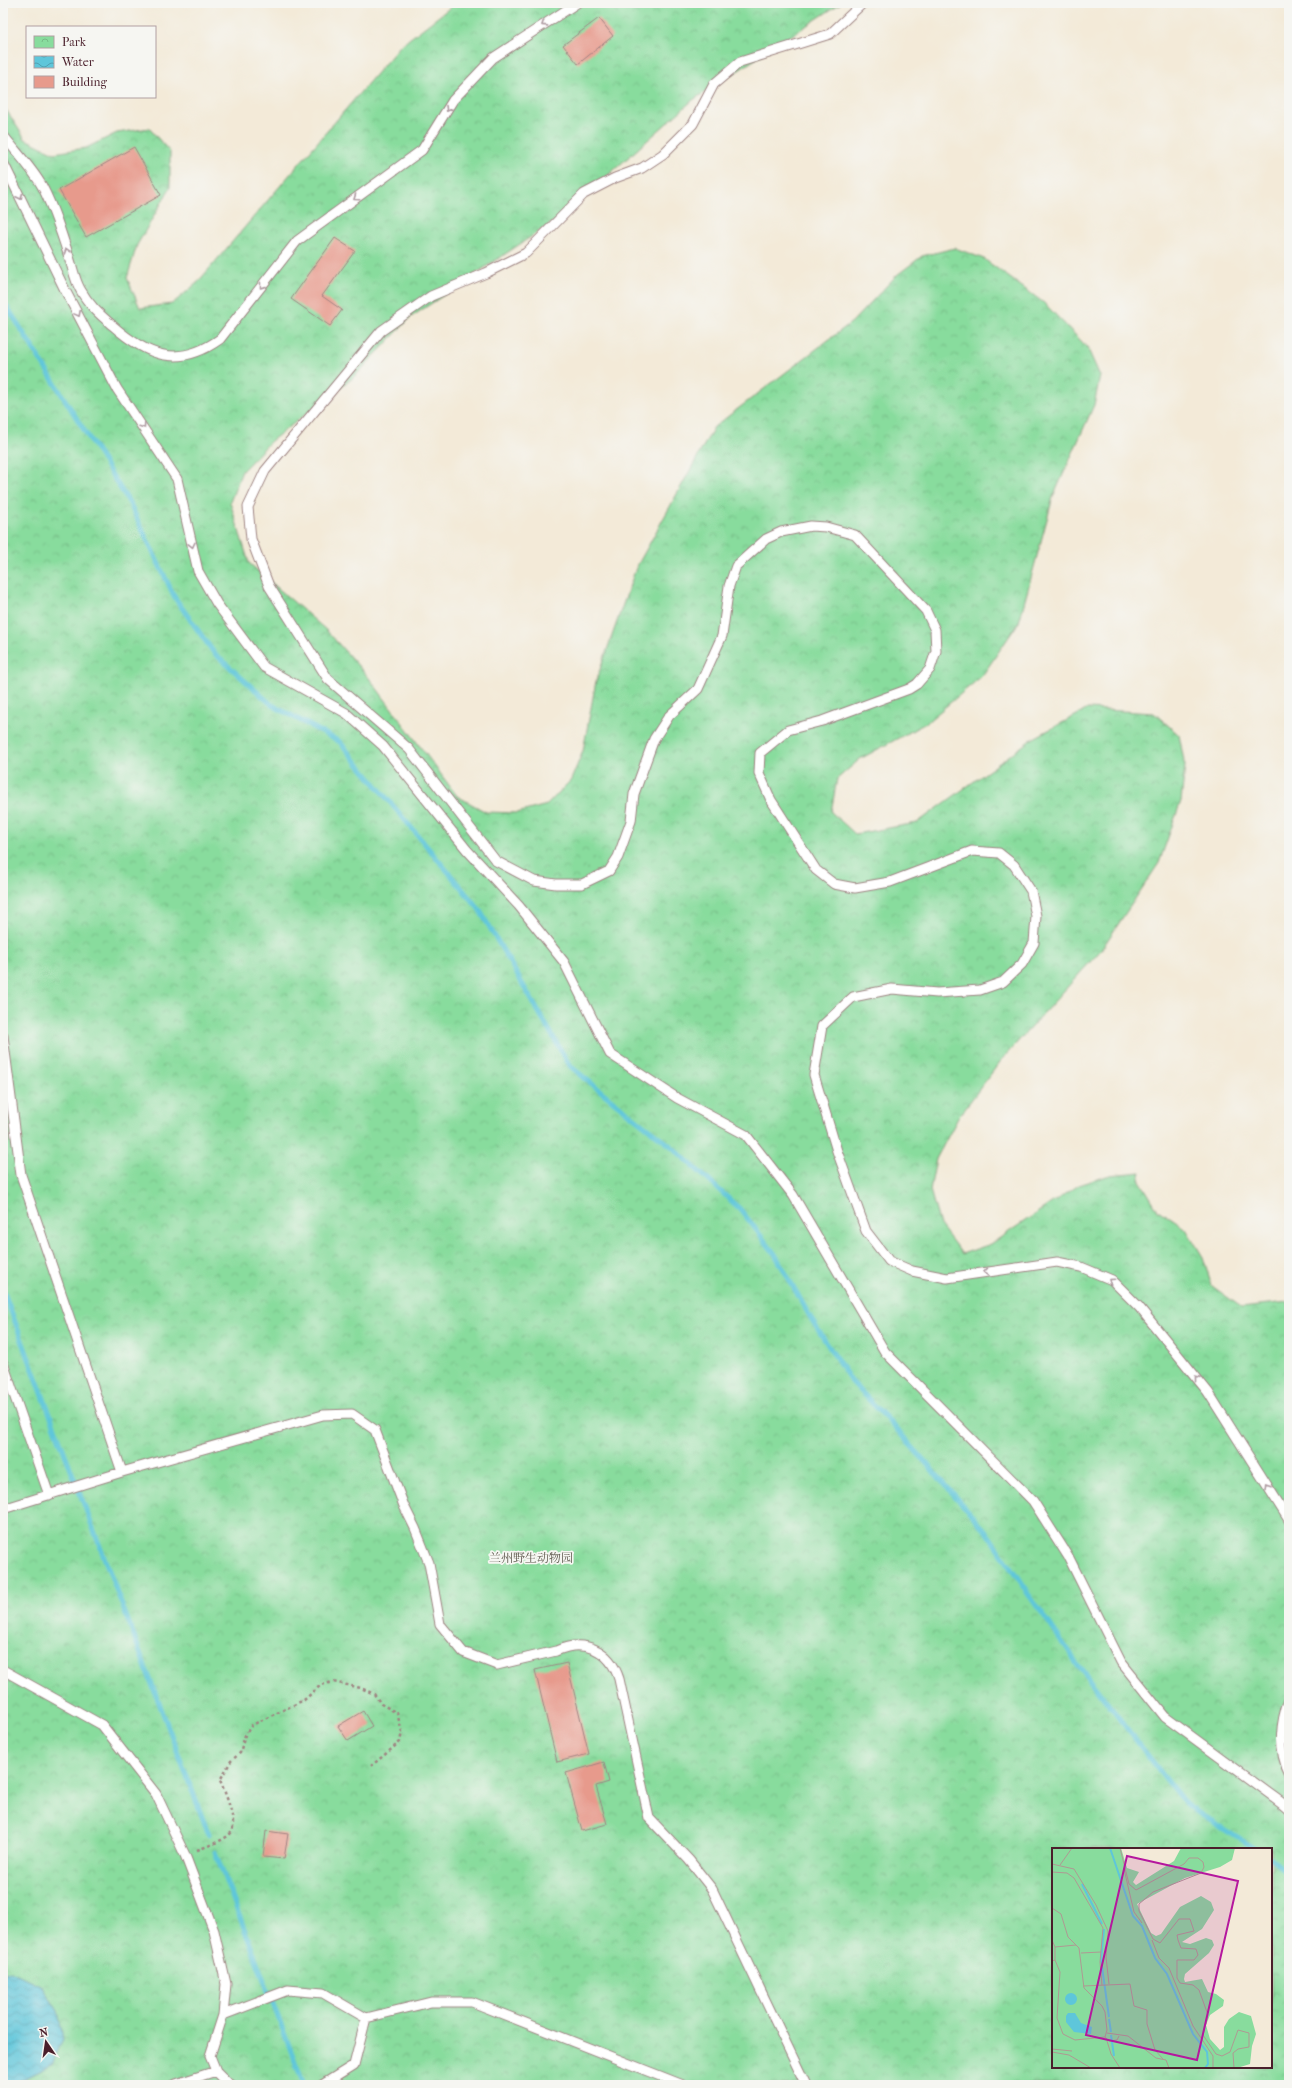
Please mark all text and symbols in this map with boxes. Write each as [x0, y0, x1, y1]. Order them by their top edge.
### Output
one-way arrow [541, 20, 548, 27]
legend [26, 26, 156, 98]
text: Park [62, 35, 87, 49]
text: Water [61, 55, 95, 69]
text: Building [62, 75, 107, 89]
one-way arrow [445, 105, 452, 112]
one-way arrow [15, 193, 23, 201]
one-way arrow [353, 193, 360, 201]
one-way arrow [63, 247, 72, 254]
one-way arrow [260, 282, 267, 289]
one-way arrow [73, 310, 81, 317]
one-way arrow [138, 422, 145, 429]
one-way arrow [187, 541, 196, 548]
one-way arrow [983, 1267, 989, 1276]
one-way arrow [1108, 1278, 1115, 1286]
one-way arrow [1195, 1376, 1202, 1383]
one-way arrow [1265, 1484, 1273, 1491]
park label: 兰州野生动物园 [489, 1551, 573, 1565]
inset map [1052, 1848, 1272, 2068]
north arrow [26, 2022, 66, 2062]
text: N [38, 2025, 50, 2040]

